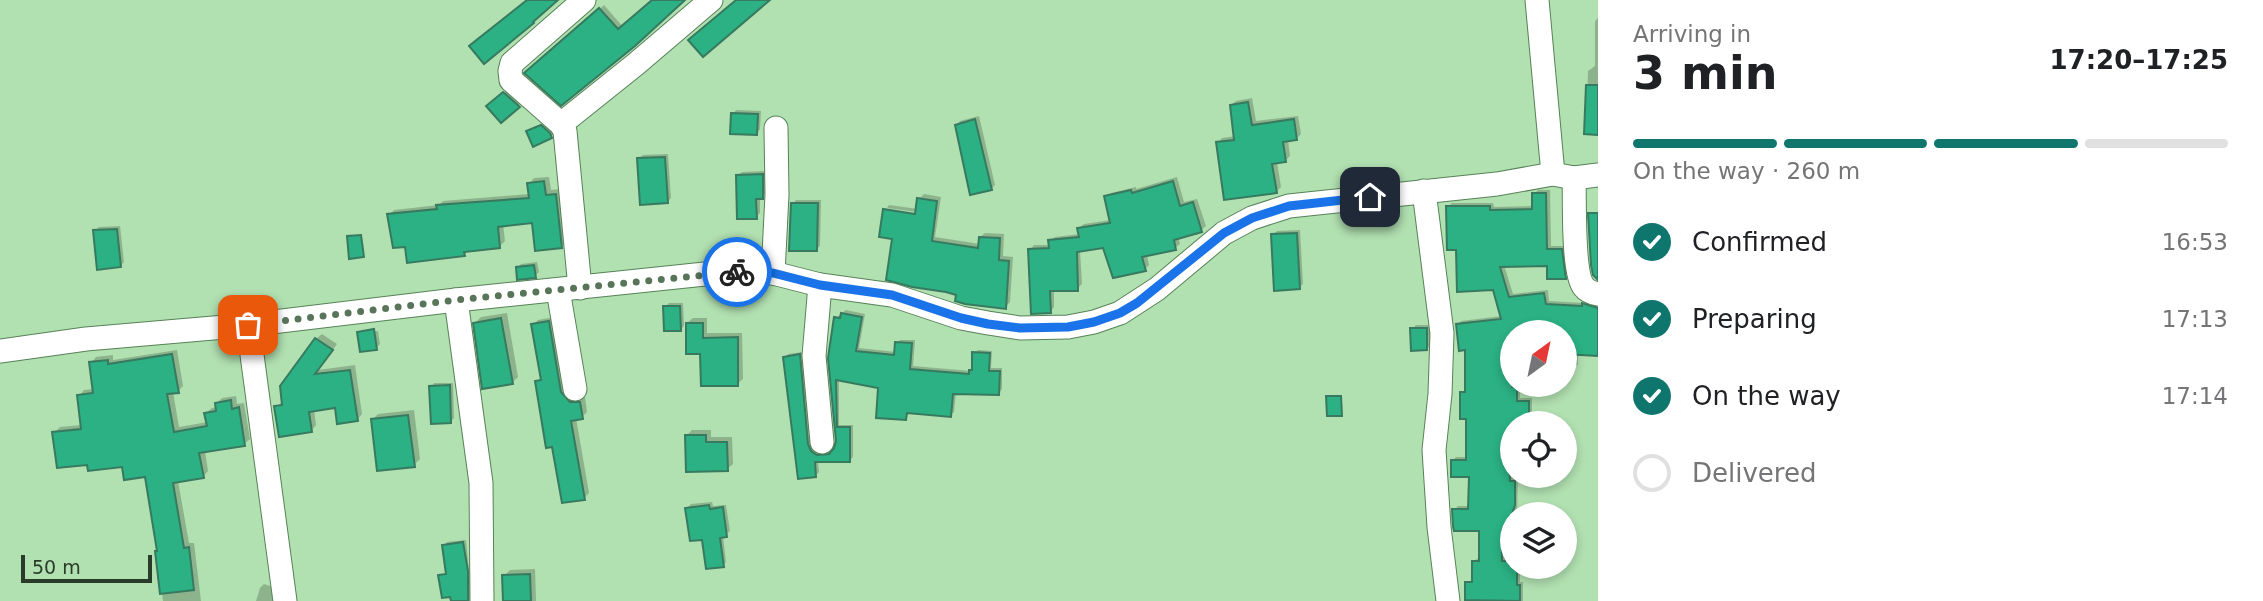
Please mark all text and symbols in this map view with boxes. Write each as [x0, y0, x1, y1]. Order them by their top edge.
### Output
text: Arriving in [1633, 21, 1751, 47]
text: 17:20–17:25 [2049, 45, 2228, 75]
text: 3 min [1633, 46, 1777, 100]
text: On the way · 260 m [1633, 158, 1860, 184]
pin [1340, 167, 1400, 227]
icon: home [1351, 178, 1389, 216]
icon: check [1633, 223, 1671, 261]
text: Confirmed [1692, 227, 1827, 257]
text: 16:53 [2162, 229, 2228, 255]
courier [702, 237, 772, 307]
icon: bike [718, 253, 756, 291]
pin [218, 295, 278, 355]
icon: check [1633, 300, 1671, 338]
text: Preparing [1692, 304, 1817, 334]
icon: bag [229, 306, 267, 344]
text: 17:13 [2162, 306, 2228, 332]
north arrow [1500, 320, 1577, 397]
map controls [1500, 320, 1577, 579]
icon: check [1633, 377, 1671, 415]
text: On the way [1692, 381, 1841, 411]
text: 17:14 [2162, 383, 2228, 409]
button: locate [1500, 411, 1577, 488]
text: Delivered [1692, 458, 1816, 488]
button: layers [1500, 502, 1577, 579]
scale bar [21, 552, 152, 584]
text: 50 m [32, 556, 81, 578]

